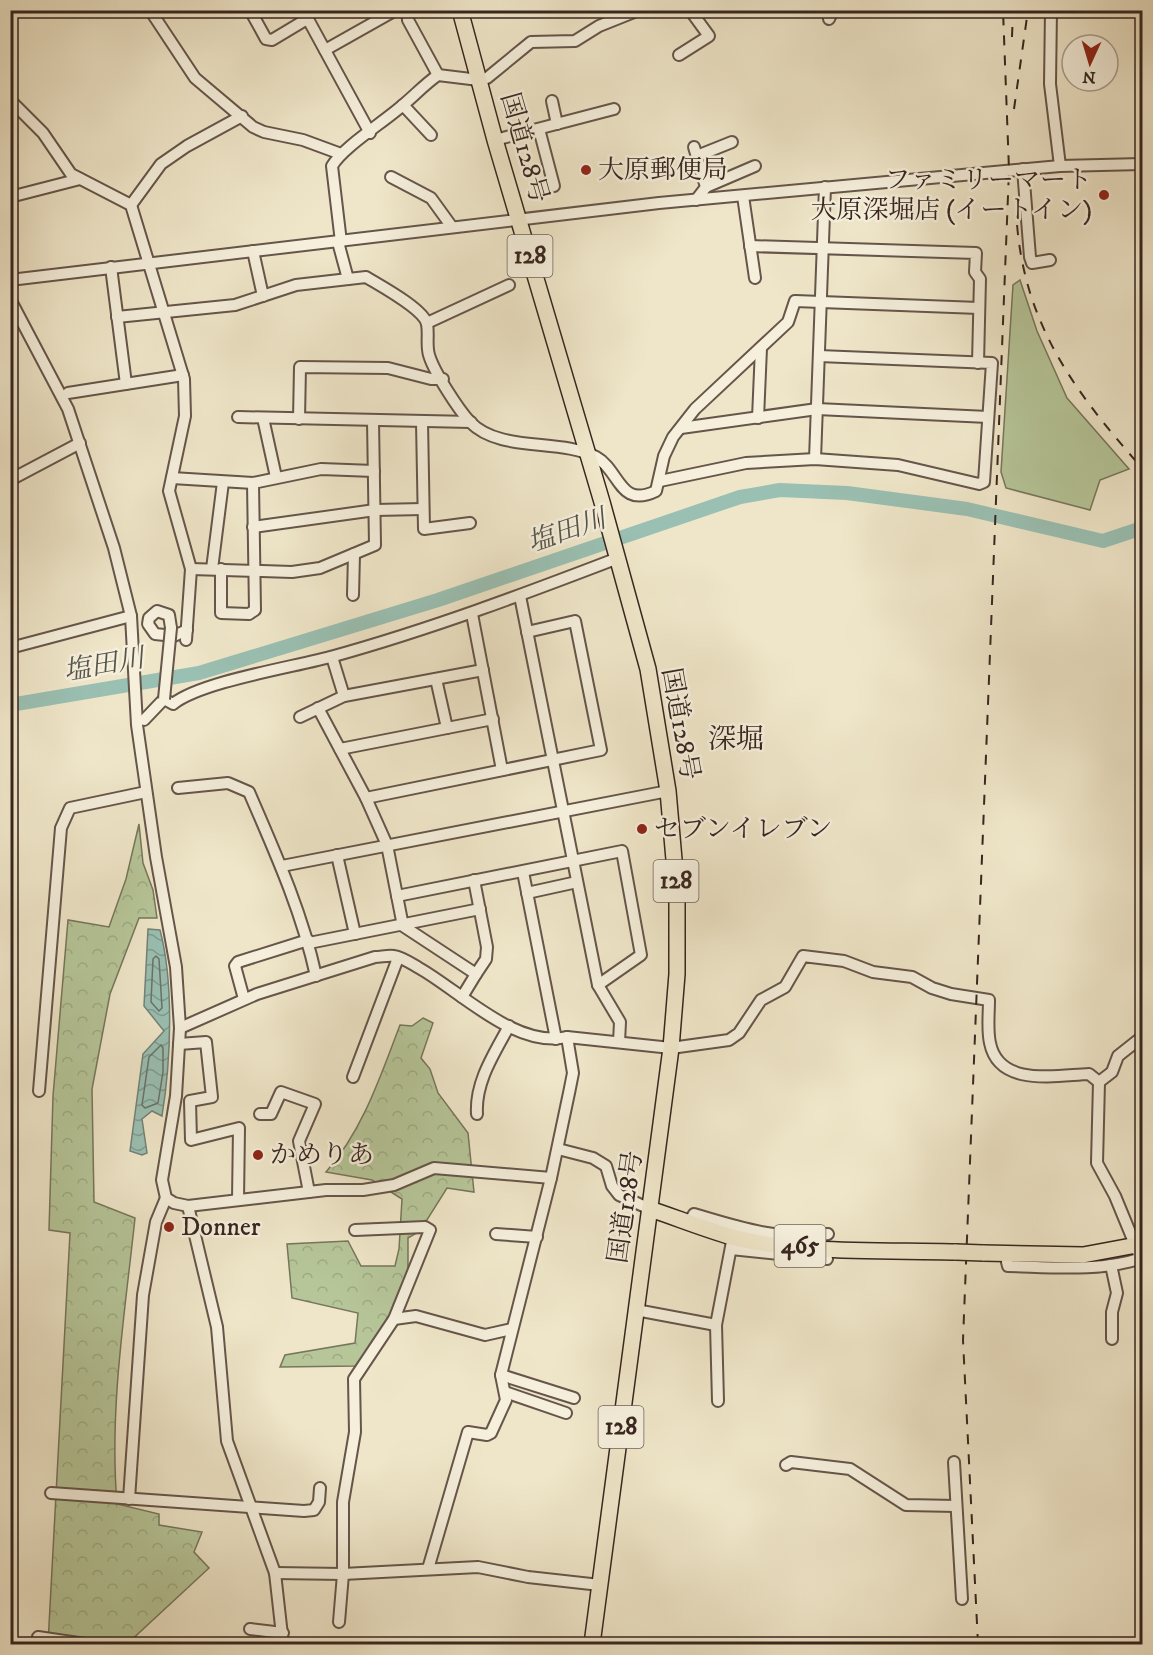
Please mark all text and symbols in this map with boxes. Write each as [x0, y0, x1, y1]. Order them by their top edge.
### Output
north arrow [1060, 33, 1120, 93]
text: N [1082, 67, 1096, 87]
street label: 国道128号 [493, 89, 555, 207]
place label: 大原郵便局 [598, 154, 728, 187]
marker: 大原郵便局 [579, 163, 593, 177]
place label: ファミリーマート 大原深堀店 (イートイン) [810, 164, 1092, 227]
marker: ファミリーマート 大原深堀店 (イートイン) [1097, 188, 1111, 202]
road number: 128 [508, 235, 552, 277]
water label: 塩田川 [523, 501, 614, 560]
water label: 塩田川 [61, 641, 150, 689]
street label: 国道128号 [654, 665, 706, 783]
district label: 深堀 [708, 722, 764, 757]
place label: セブンイレブン [654, 813, 833, 846]
marker: セブンイレブン [635, 822, 649, 836]
road number: 128 [654, 860, 698, 902]
place label: かめりあ [270, 1139, 374, 1172]
marker: かめりあ [251, 1148, 265, 1162]
street label: 国道128号 [602, 1149, 650, 1265]
place label: Donner [181, 1211, 261, 1244]
marker: Donner [162, 1220, 176, 1234]
road number: 465 [774, 1225, 826, 1267]
road number: 128 [598, 1406, 644, 1448]

